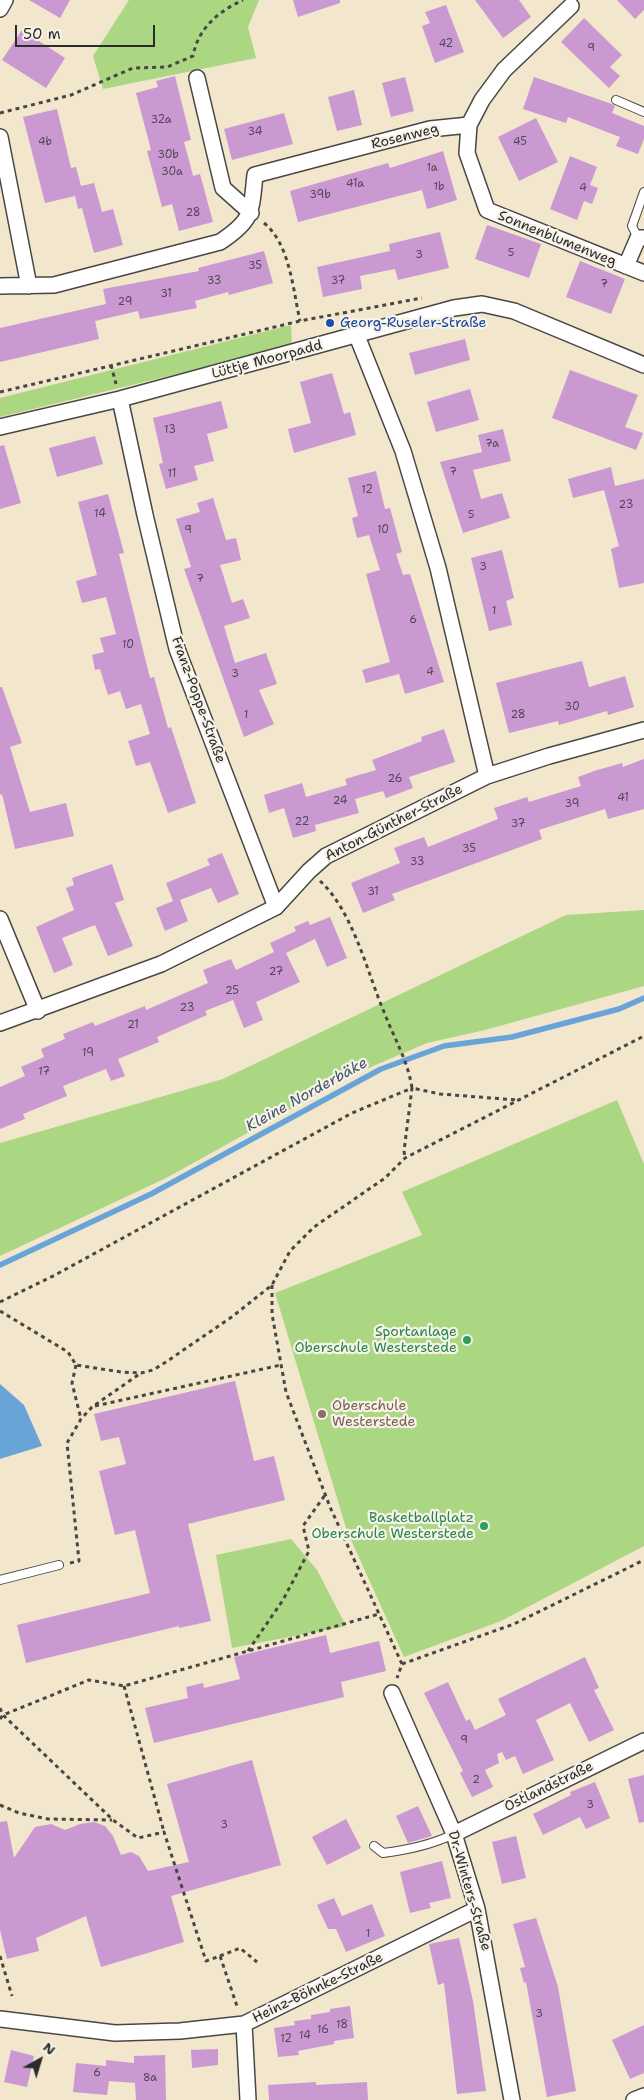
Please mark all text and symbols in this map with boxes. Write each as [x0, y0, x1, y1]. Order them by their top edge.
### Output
scale bar [18, 15, 158, 47]
text: 50 m [23, 24, 61, 44]
house number: 42 [439, 37, 453, 51]
house number: 9 [587, 41, 595, 55]
house number: 32a [150, 113, 172, 127]
street label: Rosenweg [370, 121, 440, 153]
house number: 34 [248, 125, 262, 139]
house number: 4b [38, 135, 52, 149]
house number: 45 [513, 135, 527, 149]
house number: 30b [157, 148, 179, 162]
house number: 1a [426, 161, 438, 175]
house number: 30a [161, 165, 183, 179]
house number: 41a [346, 177, 364, 191]
house number: 1b [434, 180, 444, 194]
house number: 4 [579, 181, 587, 195]
house number: 39b [309, 188, 331, 202]
house number: 28 [185, 206, 201, 220]
street label: Sonnenblumenweg [495, 208, 619, 270]
house number: 5 [508, 246, 514, 260]
house number: 3 [415, 248, 423, 262]
house number: 35 [248, 259, 262, 273]
house number: 33 [207, 274, 221, 288]
house number: 37 [331, 274, 345, 288]
house number: 7 [600, 277, 608, 291]
house number: 31 [160, 287, 172, 301]
house number: 29 [118, 295, 132, 309]
place label: Georg-Ruseler-Straße [340, 315, 486, 331]
marker: Georg-Ruseler-Straße [324, 317, 336, 329]
street label: Lüttje Moorpadd [210, 337, 324, 383]
house number: 13 [164, 423, 176, 437]
house number: 7a [485, 437, 499, 451]
house number: 7 [449, 465, 457, 479]
house number: 11 [168, 467, 176, 481]
house number: 12 [361, 483, 373, 497]
house number: 23 [619, 498, 633, 512]
house number: 14 [94, 507, 106, 521]
house number: 5 [468, 508, 474, 522]
house number: 9 [184, 523, 192, 537]
house number: 10 [377, 523, 389, 537]
house number: 3 [479, 560, 487, 574]
house number: 7 [196, 572, 204, 586]
house number: 1 [492, 604, 496, 618]
house number: 6 [409, 613, 417, 627]
street label: Franz-Poppe-Straße [167, 634, 229, 766]
house number: 10 [122, 638, 134, 652]
house number: 4 [426, 665, 434, 679]
house number: 3 [231, 667, 239, 681]
house number: 30 [564, 700, 580, 714]
house number: 1 [244, 708, 248, 722]
house number: 28 [510, 708, 526, 722]
house number: 26 [388, 772, 402, 786]
street label: Anton-Günther-Straße [322, 781, 466, 865]
house number: 41 [617, 791, 629, 805]
house number: 24 [333, 794, 347, 808]
house number: 39 [565, 797, 579, 811]
house number: 22 [295, 815, 309, 829]
house number: 37 [511, 817, 525, 831]
house number: 35 [462, 842, 476, 856]
house number: 33 [410, 855, 424, 869]
house number: 31 [367, 885, 379, 899]
house number: 27 [269, 965, 283, 979]
house number: 25 [225, 984, 239, 998]
house number: 23 [180, 1001, 194, 1015]
house number: 21 [127, 1018, 139, 1032]
house number: 19 [82, 1046, 94, 1060]
water label: Kleine Norderbäke [243, 1054, 371, 1136]
house number: 17 [38, 1065, 50, 1079]
place label: Sportanlage Oberschule Westerstede [294, 1324, 457, 1356]
marker: Sportanlage Oberschule Westerstede [461, 1334, 473, 1346]
place label: Oberschule Westerstede [332, 1398, 416, 1430]
marker: Oberschule Westerstede [316, 1408, 328, 1420]
place label: Basketballplatz Oberschule Westerstede [311, 1510, 474, 1542]
marker: Basketballplatz Oberschule Westerstede [478, 1520, 490, 1532]
house number: 9 [460, 1733, 468, 1747]
street label: Ostlandstraße [502, 1758, 596, 1816]
house number: 2 [472, 1773, 480, 1787]
house number: 3 [586, 1798, 594, 1812]
house number: 3 [220, 1818, 228, 1832]
street label: Dr.-Winters-Straße [444, 1829, 494, 1953]
house number: 1 [366, 1927, 370, 1941]
street label: Heinz-Böhnke-Straße [250, 1949, 386, 2027]
house number: 3 [535, 2007, 543, 2021]
house number: 18 [336, 2018, 348, 2032]
house number: 16 [317, 2023, 329, 2037]
house number: 14 [299, 2029, 311, 2043]
house number: 12 [280, 2032, 292, 2046]
north arrow [15, 2035, 65, 2085]
text: N [39, 2038, 59, 2059]
house number: 6 [93, 2066, 101, 2080]
house number: 8a [143, 2071, 157, 2085]

